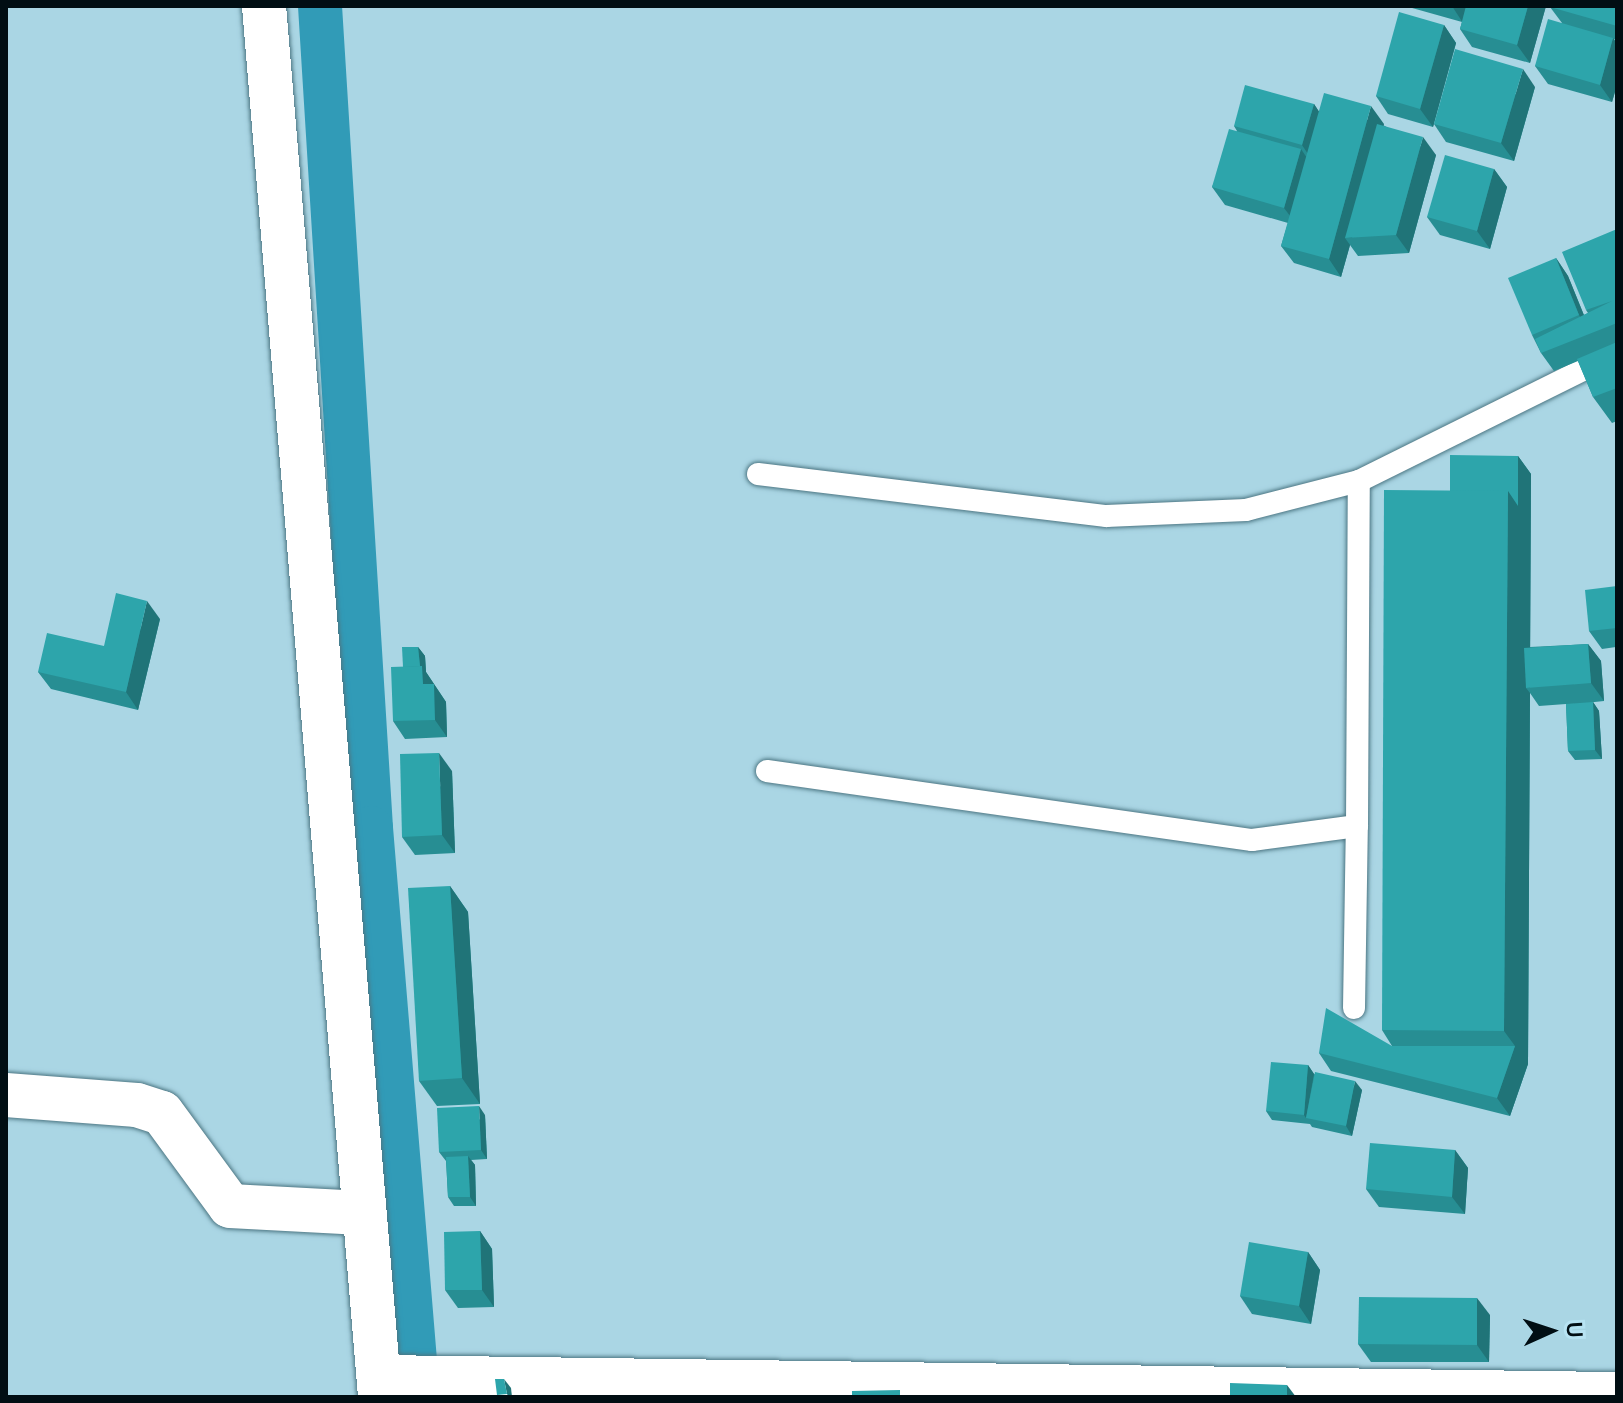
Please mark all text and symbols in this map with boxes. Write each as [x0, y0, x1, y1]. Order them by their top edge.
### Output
north arrow [1511, 1291, 1591, 1371]
text: U [1561, 1321, 1589, 1339]

